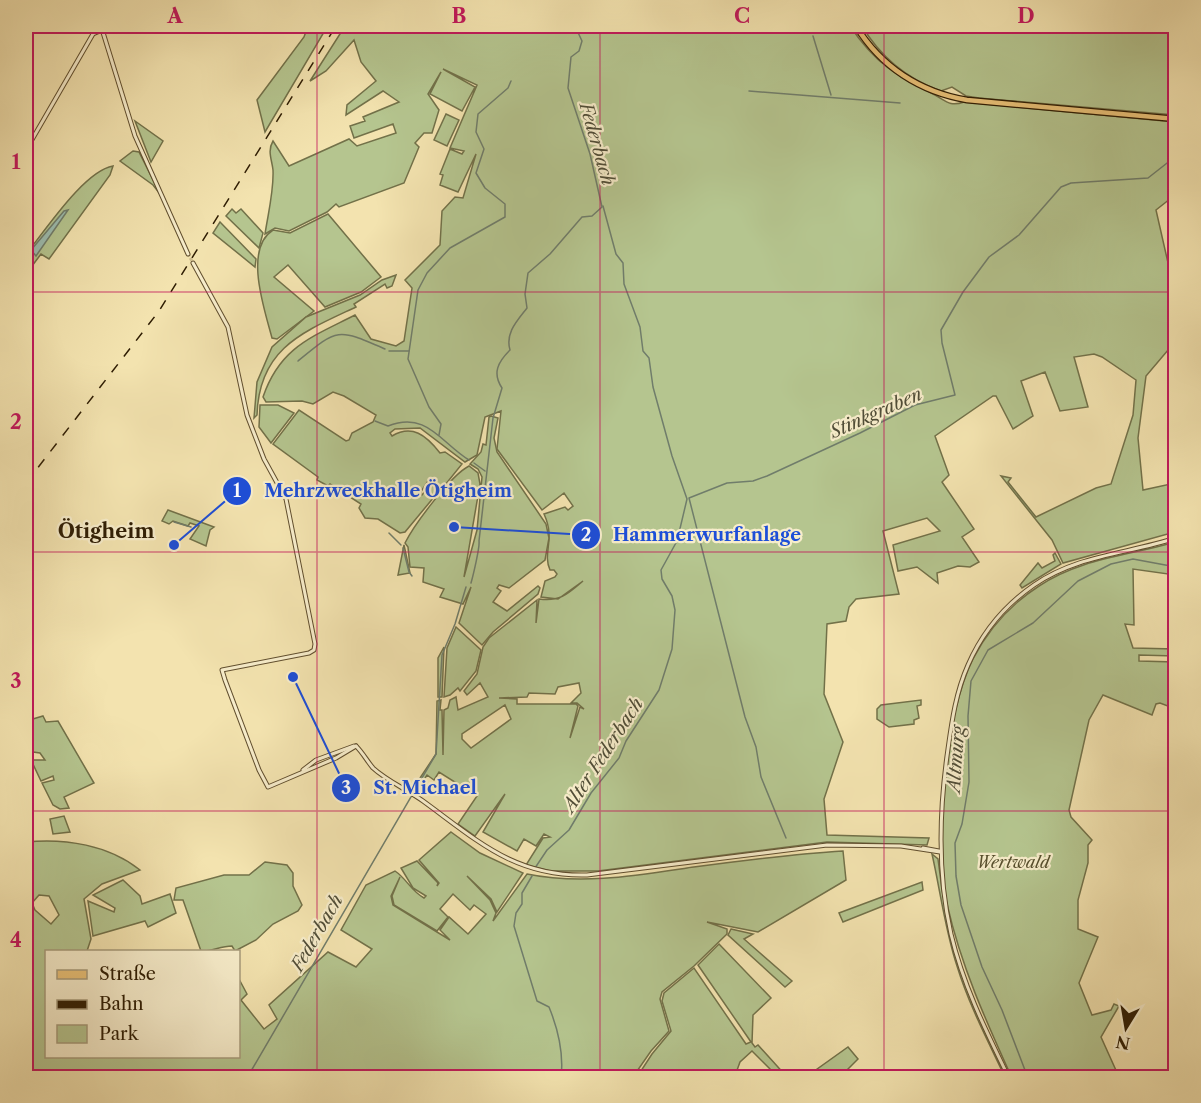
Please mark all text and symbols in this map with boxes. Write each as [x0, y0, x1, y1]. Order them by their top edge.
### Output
text: A [166, 4, 183, 28]
text: B [452, 4, 467, 28]
text: C [734, 4, 750, 28]
text: D [1017, 4, 1035, 28]
water label: Federbach [574, 98, 619, 188]
text: 1 [12, 150, 21, 174]
water label: Stinkgraben [826, 383, 926, 443]
text: 2 [10, 410, 22, 434]
callout: Mehrzweckhalle Ötigheim [222, 473, 524, 509]
text: Mehrzweckhalle Ötigheim [264, 479, 512, 502]
text: 1 [233, 480, 241, 502]
callout: Hammerwurfanlage [571, 517, 813, 553]
district label: Ötigheim [58, 518, 154, 543]
text: 2 [581, 524, 591, 546]
text: Hammerwurfanlage [613, 524, 801, 546]
text: 3 [10, 669, 22, 693]
water label: Alter Federbach [556, 694, 648, 819]
water label: Altmurg [942, 723, 969, 796]
callout: St. Michael [331, 770, 488, 806]
text: 3 [341, 777, 351, 799]
text: St. Michael [373, 777, 477, 799]
park label: Wertwald [976, 852, 1051, 872]
water label: Federbach [285, 891, 348, 977]
text: 4 [10, 928, 22, 952]
legend [45, 950, 240, 1058]
text: Straße [99, 963, 156, 985]
text: Bahn [99, 993, 144, 1015]
north arrow [1096, 998, 1156, 1058]
text: Park [99, 1023, 140, 1045]
text: N [1114, 1032, 1132, 1054]

